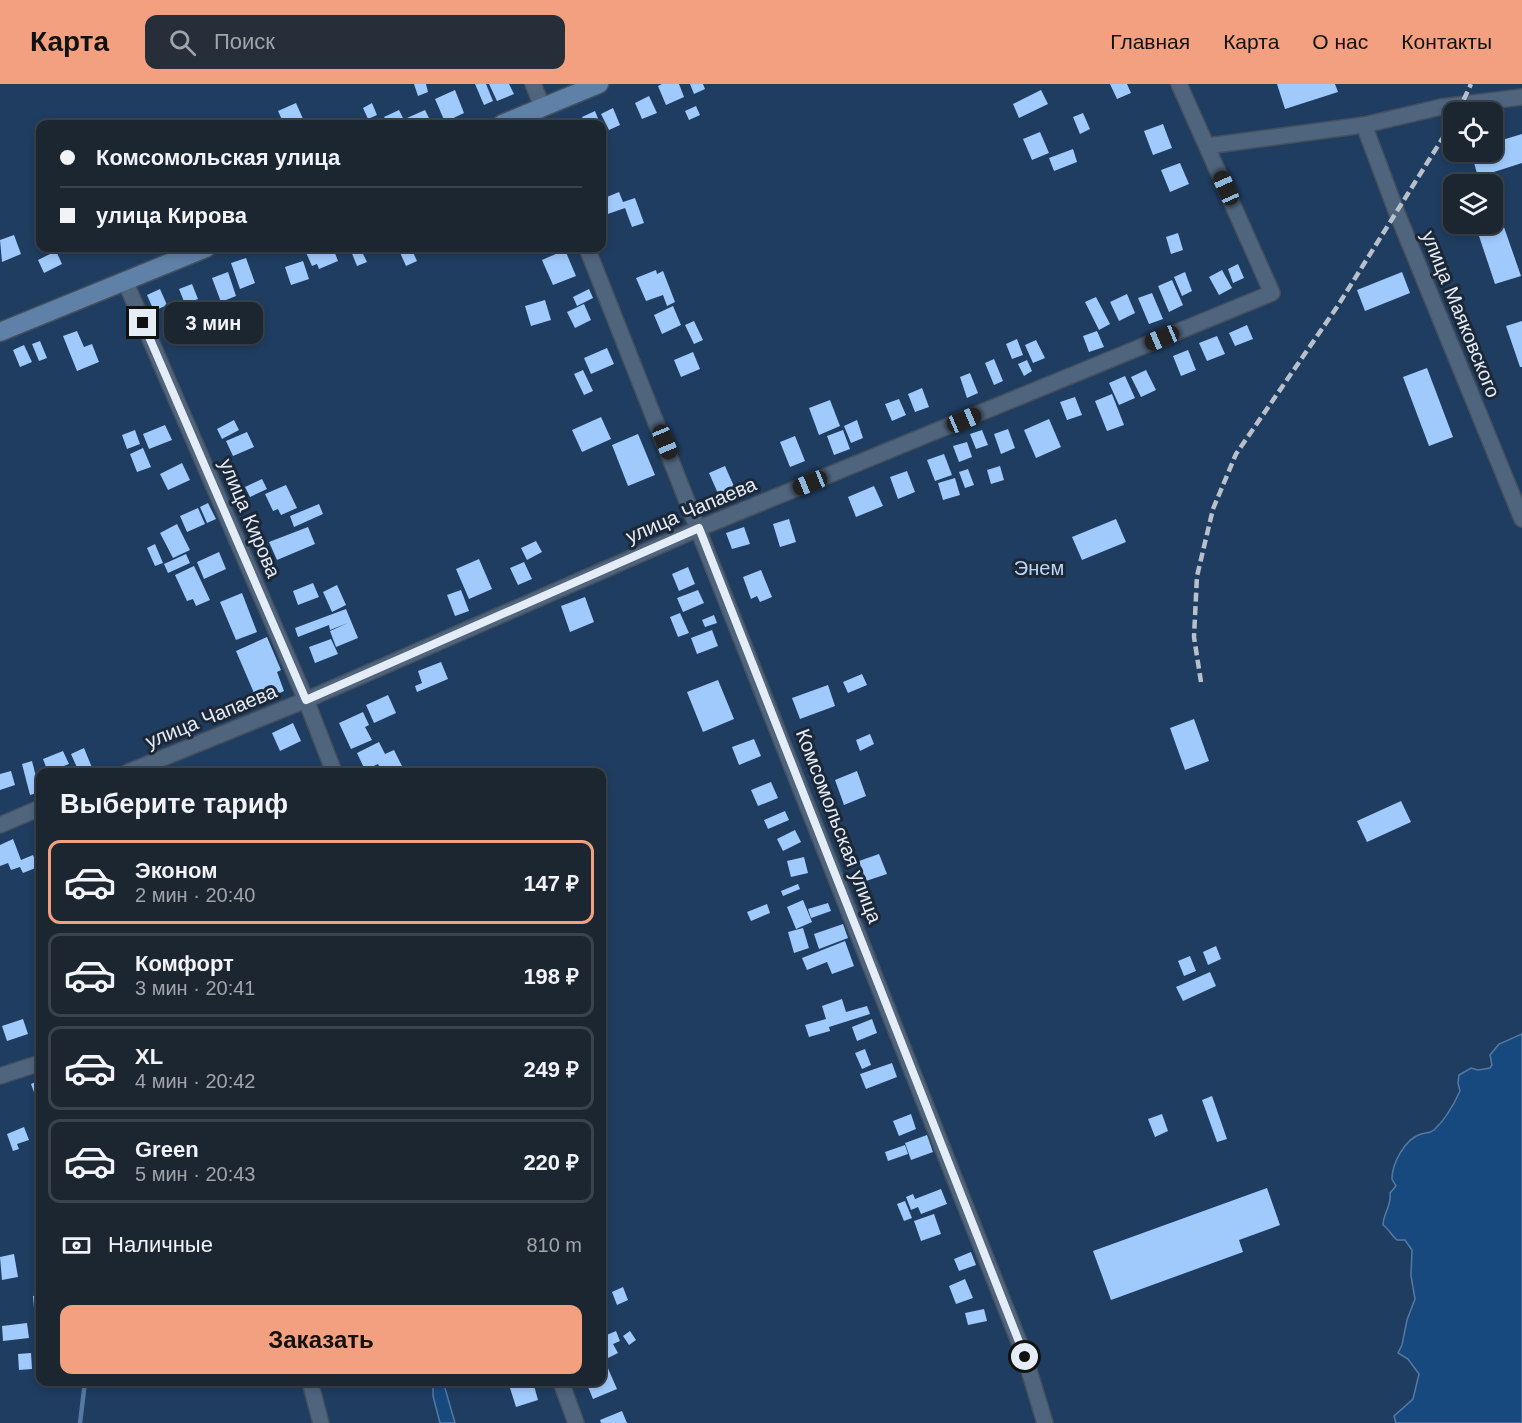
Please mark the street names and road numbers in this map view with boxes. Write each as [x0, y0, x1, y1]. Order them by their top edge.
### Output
street label: улица Маяковского [1417, 227, 1505, 401]
street label: улица Кирова [215, 455, 285, 582]
street label: улица Чапаева [622, 472, 760, 547]
street label: улица Чапаева [142, 679, 281, 752]
street label: Комсомольская улица [792, 726, 887, 927]

